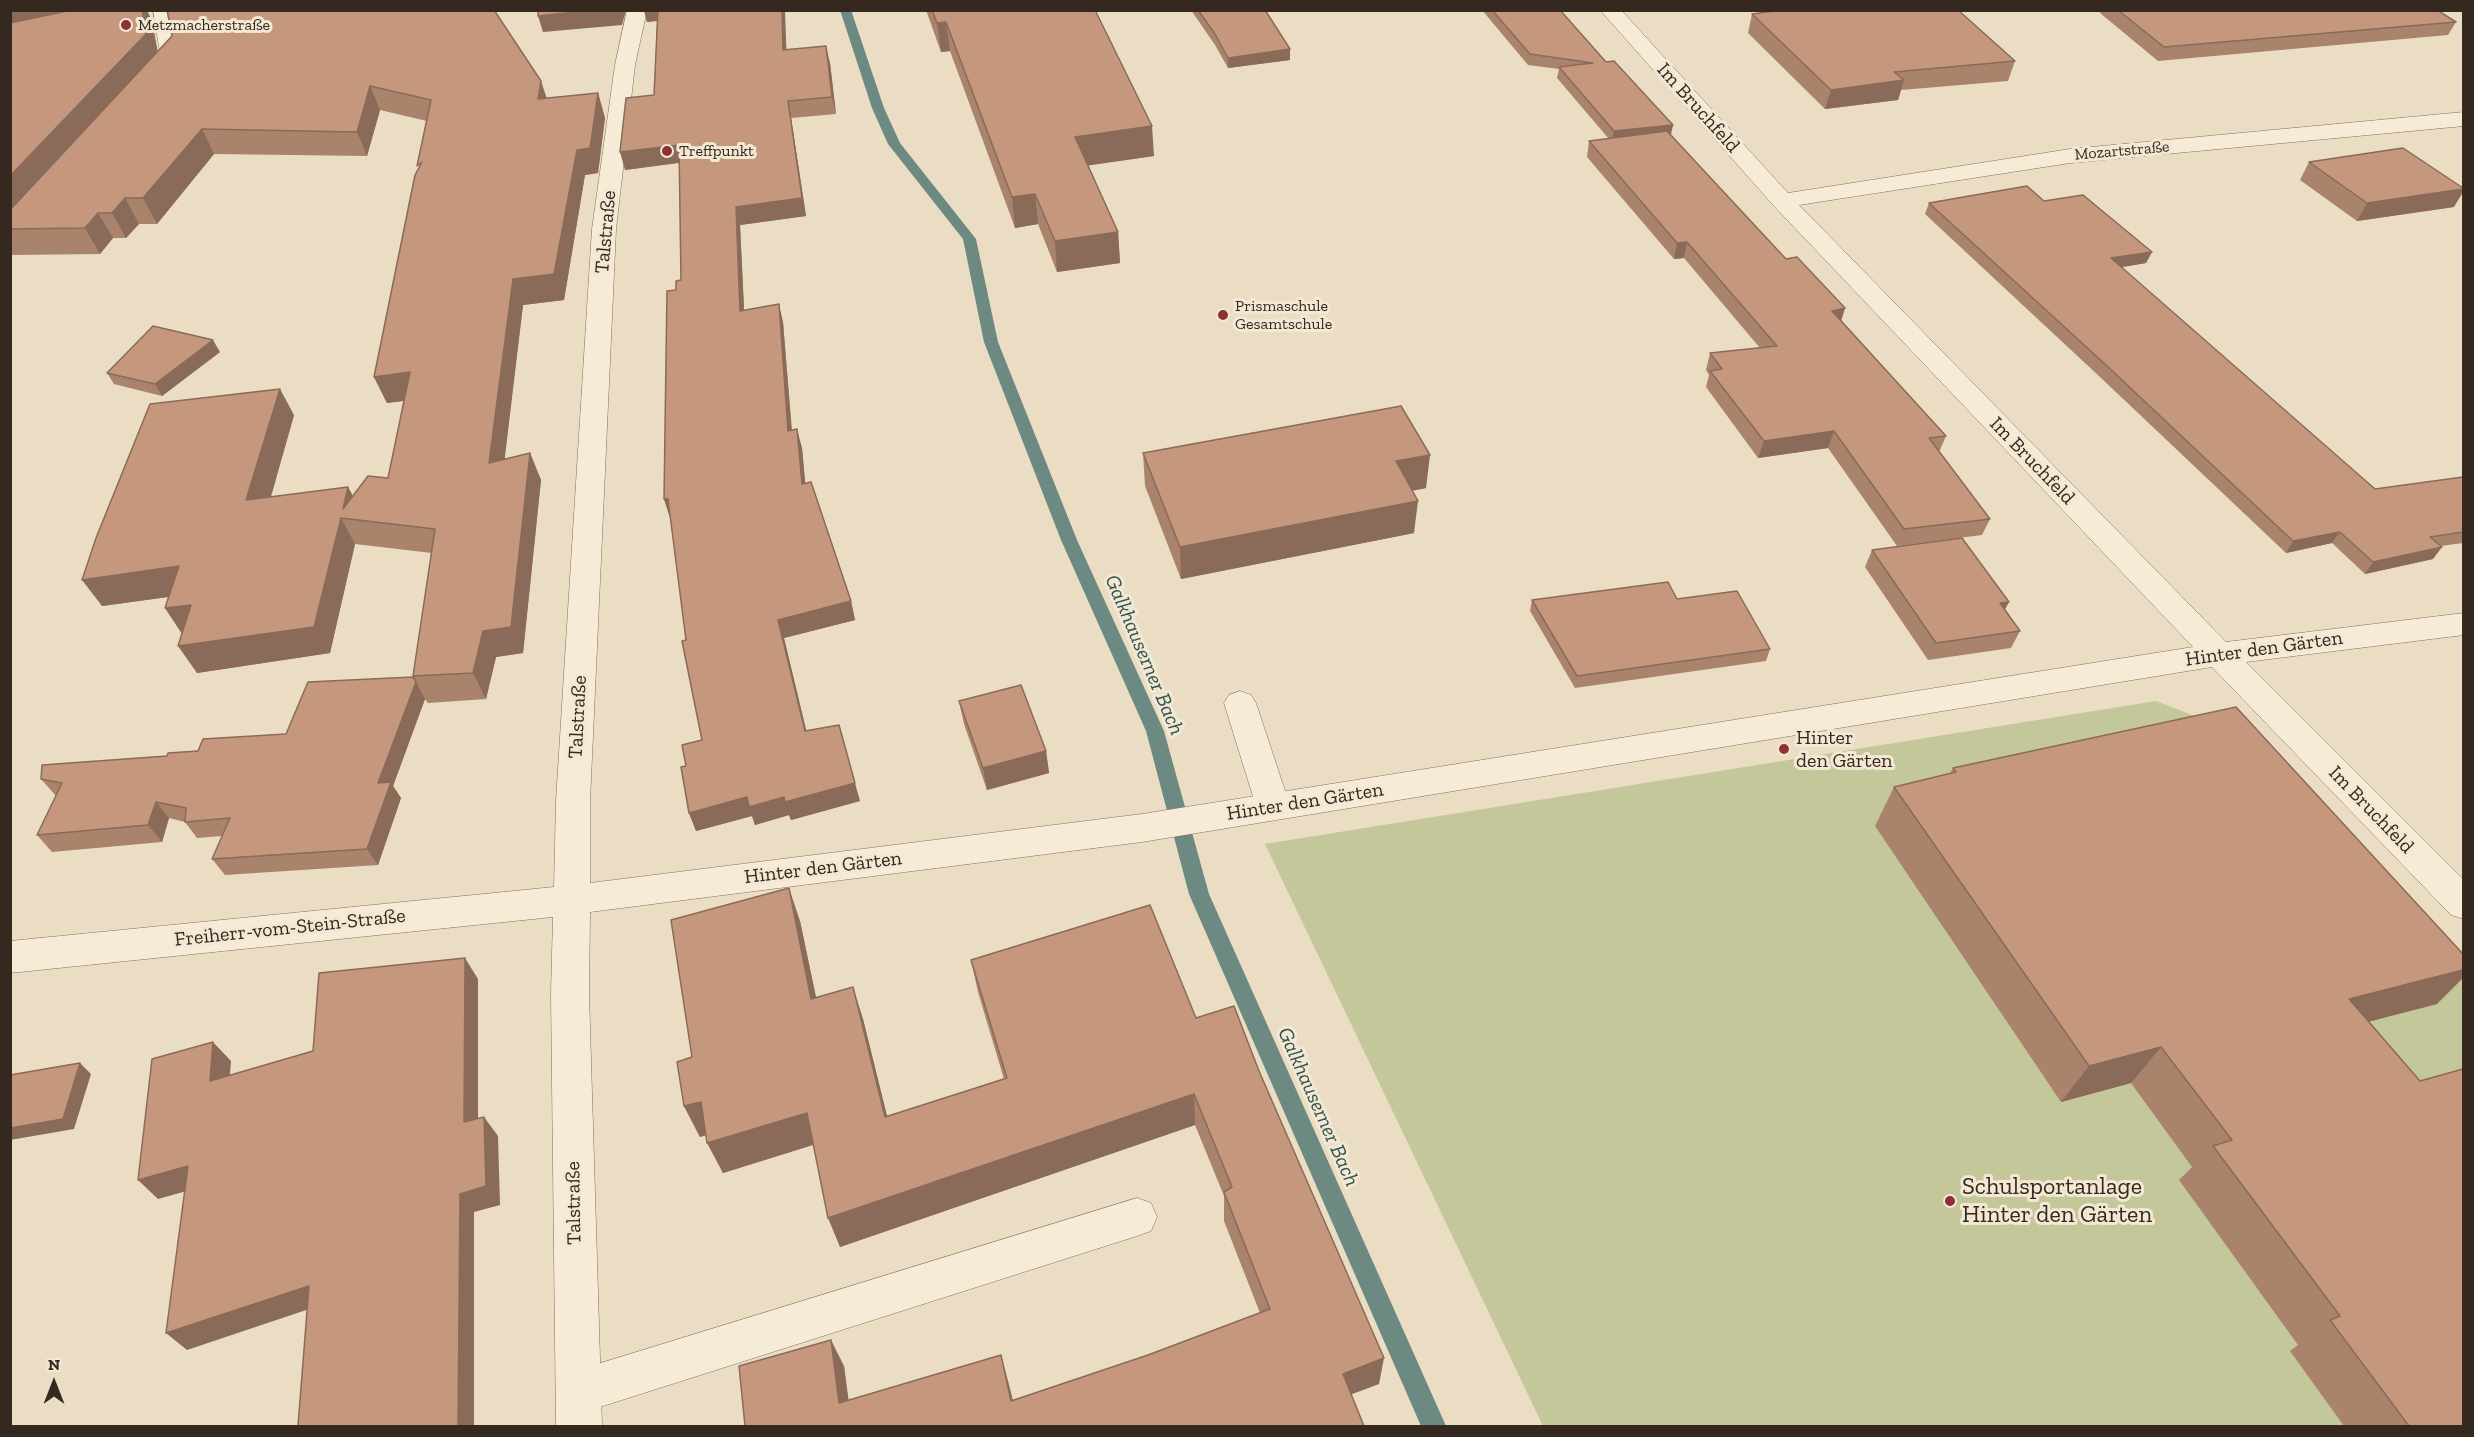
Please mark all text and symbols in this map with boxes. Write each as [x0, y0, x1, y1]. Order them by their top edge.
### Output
place label: Metzmacherstraße [138, 15, 270, 35]
marker: Metzmacherstraße [119, 18, 133, 32]
street label: Im Bruchfeld [1652, 58, 1744, 158]
street label: Mozartstraße [2074, 137, 2170, 165]
place label: Treffpunkt [679, 141, 754, 161]
marker: Treffpunkt [660, 144, 674, 158]
street label: Talstraße [590, 189, 622, 275]
place label: Prismaschule Gesamtschule [1235, 296, 1332, 334]
marker: Prismaschule Gesamtschule [1216, 308, 1230, 322]
street label: Im Bruchfeld [1984, 412, 2080, 510]
water label: Galkhauserner Bach [1099, 571, 1189, 739]
street label: Hinter den Gärten [2184, 626, 2344, 672]
street label: Talstraße [564, 675, 592, 759]
place label: Hinter den Gärten [1796, 726, 1893, 773]
marker: Hinter den Gärten [1777, 742, 1791, 756]
street label: Im Bruchfeld [2323, 761, 2419, 859]
street label: Hinter den Gärten [1225, 778, 1385, 826]
street label: Hinter den Gärten [743, 846, 903, 890]
street label: Freiherr-vom-Stein-Straße [173, 904, 407, 952]
water label: Galkhauserner Bach [1272, 1024, 1364, 1190]
street label: Talstraße [561, 1161, 587, 1245]
place label: Schulsportanlage Hinter den Gärten [1962, 1173, 2152, 1229]
marker: Schulsportanlage Hinter den Gärten [1943, 1194, 1957, 1208]
north arrow [24, 1353, 84, 1413]
text: N [48, 1355, 60, 1374]

